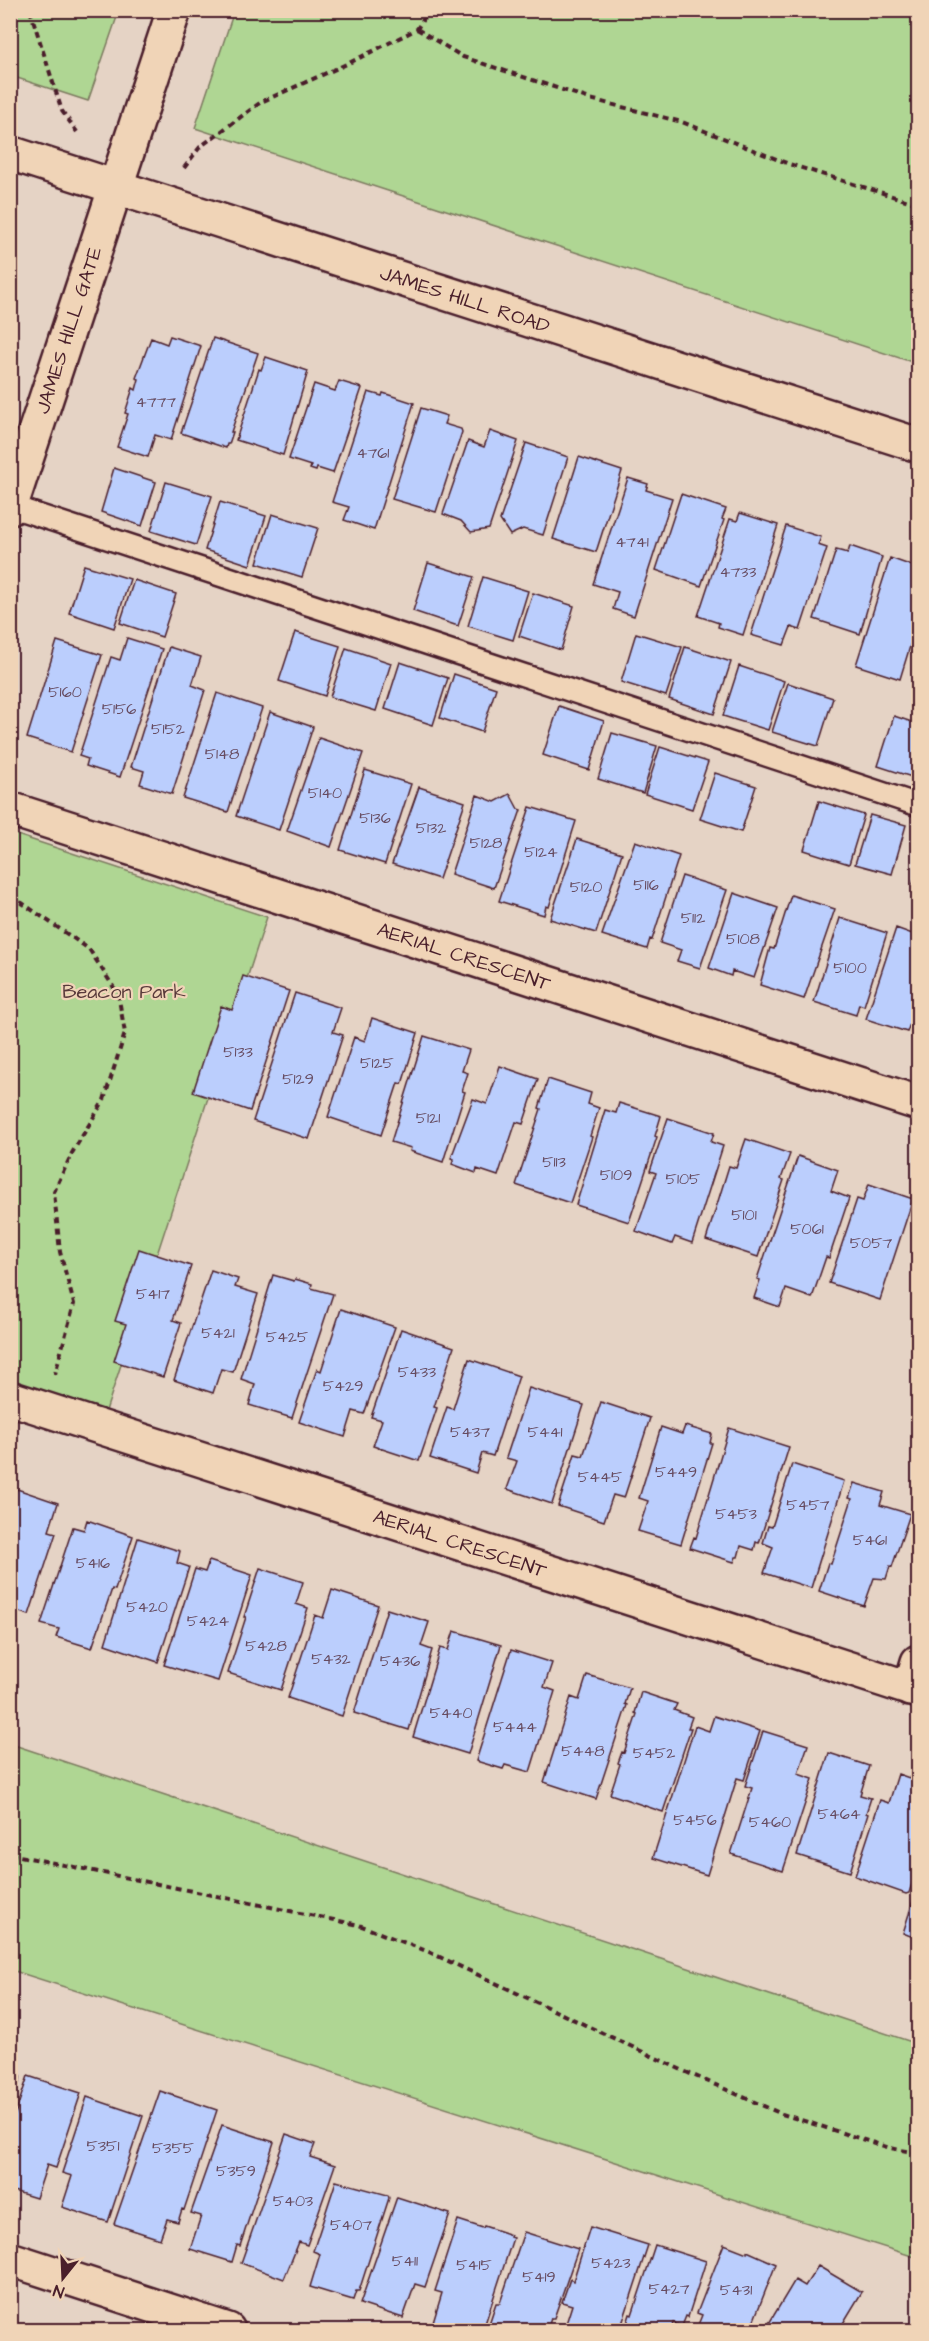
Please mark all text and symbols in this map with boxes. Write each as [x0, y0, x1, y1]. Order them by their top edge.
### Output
street label: JAMES HILL GATE [29, 243, 109, 418]
street label: JAMES HILL ROAD [376, 259, 553, 341]
house number: 4777 [136, 391, 176, 413]
house number: 4761 [357, 442, 389, 464]
house number: 4741 [615, 531, 649, 553]
house number: 4733 [719, 561, 757, 583]
house number: 5160 [48, 681, 82, 703]
house number: 5156 [102, 698, 136, 720]
house number: 5152 [151, 718, 185, 740]
house number: 5148 [205, 743, 239, 765]
house number: 5140 [308, 782, 342, 804]
house number: 5136 [359, 807, 391, 829]
house number: 5132 [416, 817, 446, 839]
house number: 5128 [470, 832, 502, 854]
house number: 5124 [524, 841, 558, 863]
house number: 5116 [633, 874, 659, 896]
house number: 5120 [570, 876, 602, 898]
house number: 5112 [681, 907, 705, 929]
street label: AERIAL CRESCENT [373, 916, 554, 998]
house number: 5108 [726, 928, 760, 950]
house number: 5100 [833, 957, 867, 979]
park label: Beacon Park [62, 978, 186, 1006]
house number: 5133 [223, 1041, 253, 1063]
house number: 5125 [360, 1052, 395, 1074]
house number: 5129 [282, 1068, 314, 1090]
house number: 5121 [416, 1107, 440, 1129]
house number: 5113 [542, 1151, 566, 1173]
house number: 5109 [600, 1164, 632, 1186]
house number: 5105 [666, 1168, 701, 1190]
house number: 5101 [731, 1204, 757, 1226]
house number: 5061 [790, 1218, 824, 1240]
house number: 5057 [850, 1232, 892, 1254]
house number: 5417 [136, 1283, 170, 1305]
house number: 5421 [201, 1322, 235, 1344]
house number: 5425 [266, 1326, 309, 1348]
house number: 5433 [398, 1361, 436, 1383]
house number: 5429 [323, 1375, 363, 1397]
house number: 5437 [450, 1421, 490, 1443]
house number: 5441 [527, 1421, 563, 1443]
house number: 5449 [655, 1461, 697, 1483]
house number: 5445 [578, 1466, 623, 1488]
house number: 5457 [786, 1494, 830, 1516]
street label: AERIAL CRESCENT [369, 1503, 550, 1585]
house number: 5453 [715, 1503, 757, 1525]
house number: 5461 [853, 1529, 887, 1551]
house number: 5416 [76, 1552, 110, 1574]
house number: 5420 [126, 1596, 168, 1618]
house number: 5424 [187, 1610, 229, 1632]
house number: 5428 [245, 1635, 287, 1657]
house number: 5432 [311, 1648, 351, 1670]
house number: 5436 [380, 1650, 420, 1672]
house number: 5440 [429, 1702, 473, 1724]
house number: 5444 [493, 1716, 537, 1738]
house number: 5448 [561, 1740, 605, 1762]
house number: 5452 [633, 1742, 675, 1764]
house number: 5464 [817, 1803, 861, 1825]
house number: 5456 [673, 1809, 717, 1831]
house number: 5460 [749, 1811, 791, 1833]
house number: 5351 [87, 2135, 119, 2157]
house number: 5355 [152, 2137, 195, 2159]
house number: 5359 [216, 2160, 256, 2182]
house number: 5403 [273, 2190, 313, 2212]
house number: 5407 [330, 2214, 372, 2236]
north arrow [33, 2248, 93, 2308]
house number: 5411 [392, 2250, 418, 2272]
house number: 5423 [591, 2252, 631, 2274]
house number: 5415 [456, 2254, 492, 2276]
house number: 5419 [522, 2266, 556, 2288]
house number: 5427 [648, 2278, 690, 2300]
text: N [51, 2279, 67, 2303]
house number: 5431 [720, 2279, 752, 2301]

